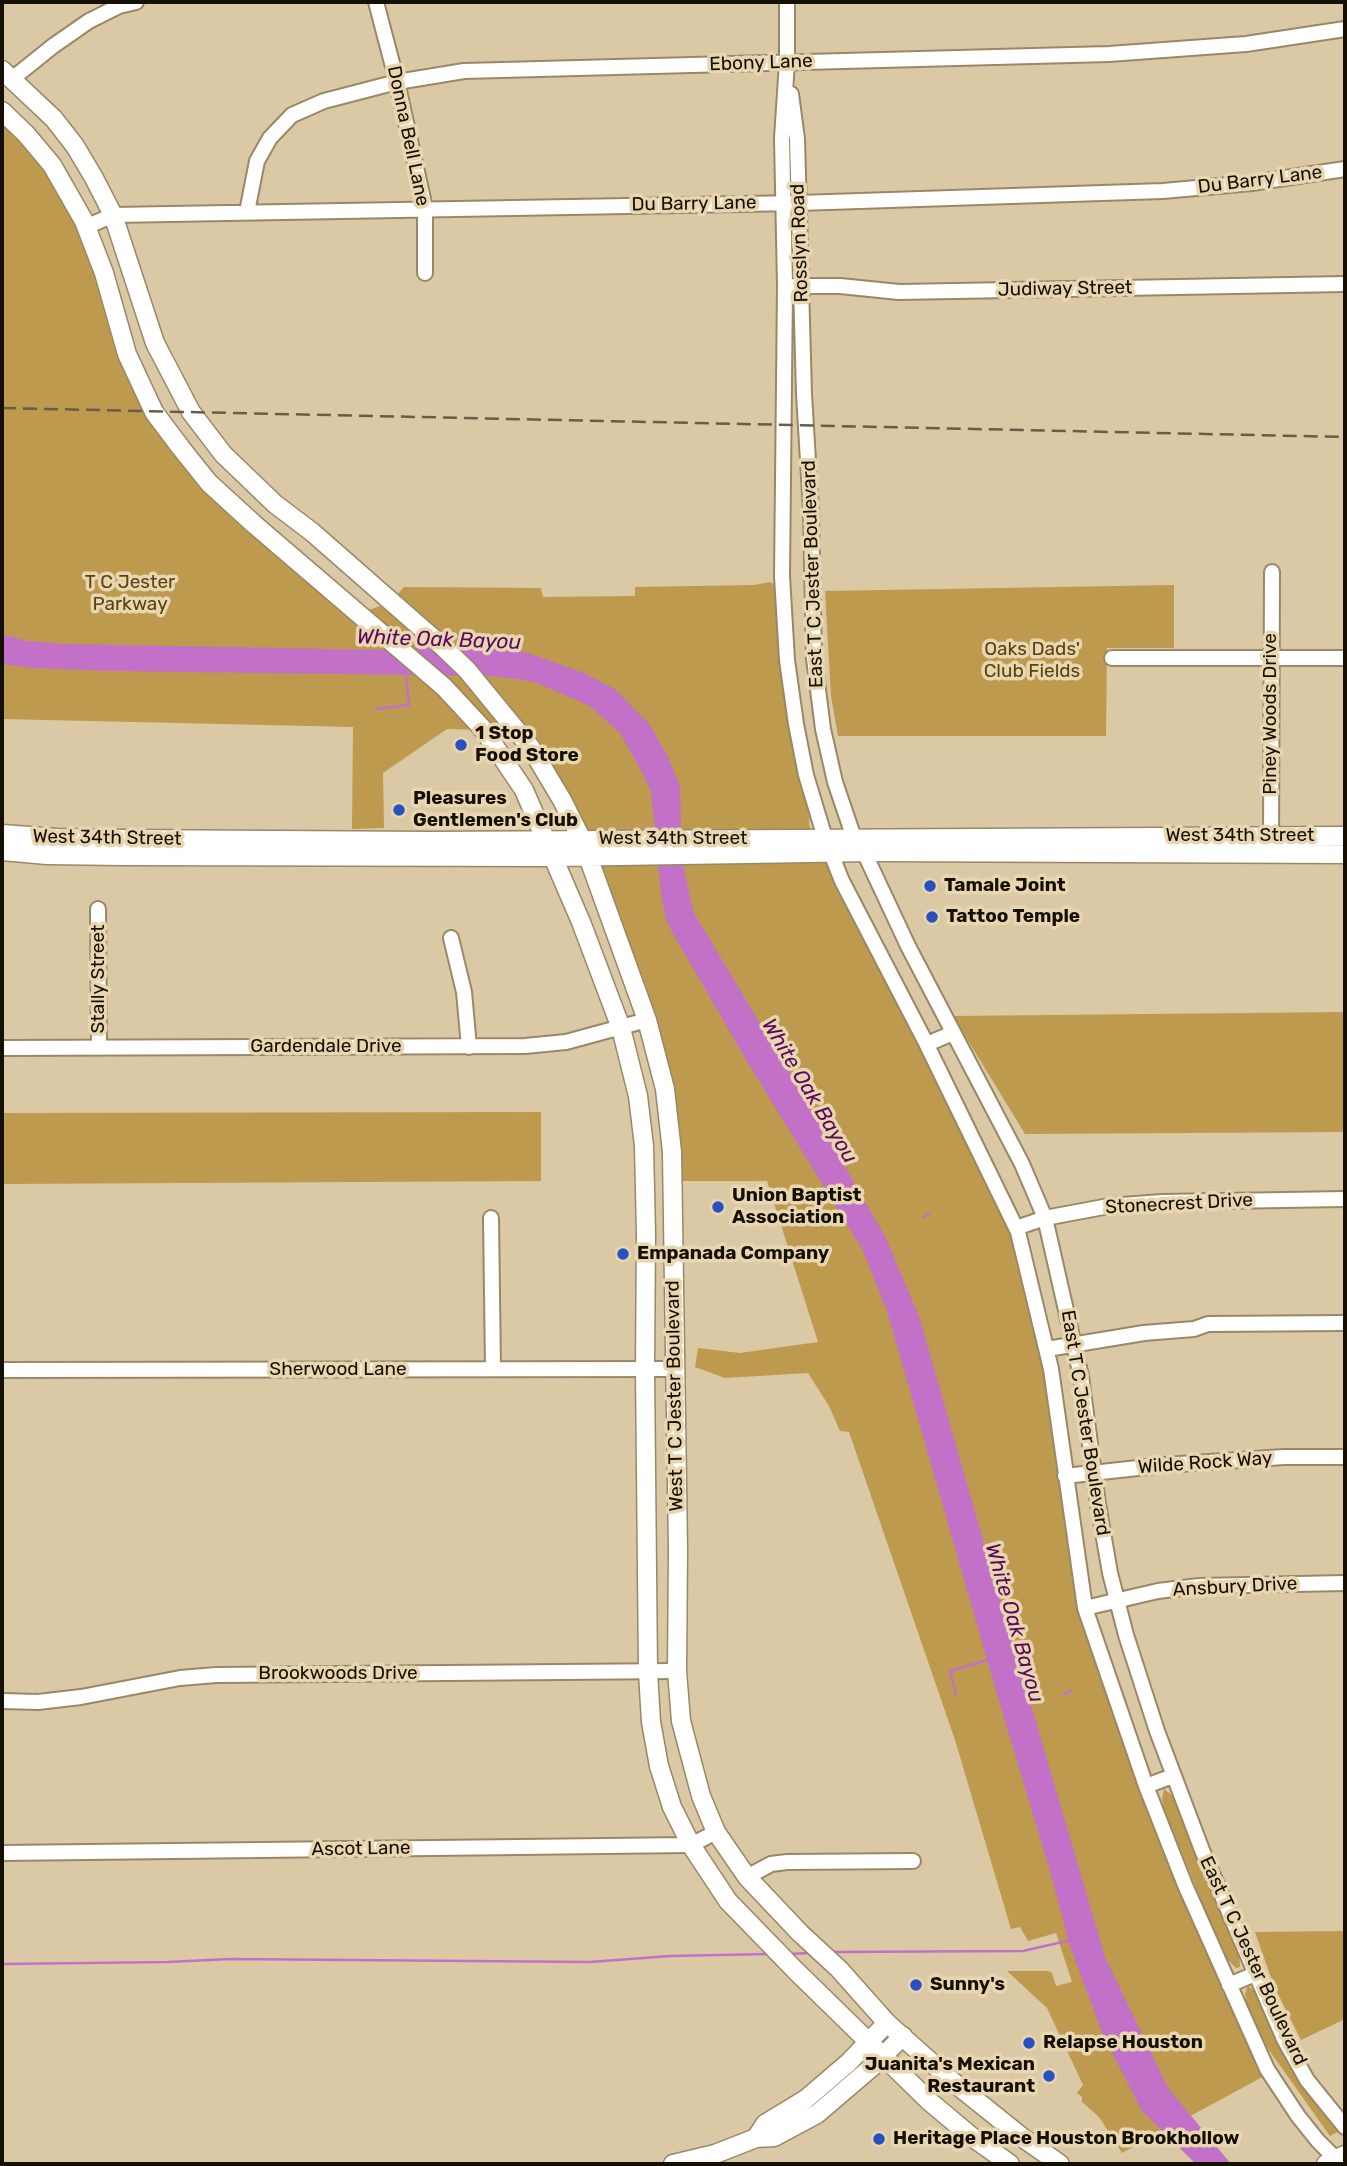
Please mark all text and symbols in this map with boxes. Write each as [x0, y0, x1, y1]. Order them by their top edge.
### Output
street label: Ebony Lane [709, 50, 813, 76]
street label: Donna Bell Lane [382, 64, 434, 208]
street label: Du Barry Lane [1196, 161, 1324, 199]
street label: Rosslyn Road [787, 183, 813, 303]
street label: Du Barry Lane [631, 192, 757, 216]
street label: Judiway Street [998, 276, 1132, 302]
street label: East T C Jester Boulevard [798, 460, 828, 688]
park label: T C Jester Parkway [85, 572, 175, 616]
water label: White Oak Bayou [356, 625, 522, 655]
street label: Piney Woods Drive [1260, 633, 1282, 795]
park label: Oaks Dads' Club Fields [984, 639, 1080, 683]
place label: 1 Stop Food Store [475, 723, 579, 767]
marker: 1 Stop Food Store [453, 737, 469, 753]
place label: Pleasures Gentlemen's Club [413, 788, 578, 832]
marker: Pleasures Gentlemen's Club [391, 802, 407, 818]
street label: West 34th Street [32, 825, 182, 851]
street label: West 34th Street [1165, 825, 1315, 847]
street label: West 34th Street [598, 828, 748, 850]
place label: Tamale Joint [944, 875, 1066, 897]
marker: Tamale Joint [922, 878, 938, 894]
place label: Tattoo Temple [946, 906, 1080, 928]
marker: Tattoo Temple [924, 909, 940, 925]
street label: Stally Street [88, 924, 110, 1034]
water label: White Oak Bayou [756, 1014, 862, 1168]
street label: Gardendale Drive [250, 1036, 402, 1058]
place label: Union Baptist Association [732, 1185, 861, 1229]
street label: Stonecrest Drive [1105, 1189, 1253, 1219]
marker: Union Baptist Association [710, 1199, 726, 1215]
place label: Empanada Company [637, 1243, 829, 1265]
marker: Empanada Company [615, 1246, 631, 1262]
street label: West T C Jester Boulevard [662, 1280, 688, 1512]
street label: East T C Jester Boulevard [1056, 1309, 1114, 1537]
street label: Sherwood Lane [269, 1359, 407, 1381]
street label: Wilde Rock Way [1137, 1447, 1273, 1479]
water label: White Oak Bayou [979, 1540, 1049, 1706]
street label: Ansbury Drive [1172, 1572, 1298, 1602]
street label: Brookwoods Drive [258, 1663, 418, 1685]
street label: Ascot Lane [311, 1837, 411, 1861]
street label: East T C Jester Boulevard [1195, 1853, 1311, 2069]
place label: Sunny's [930, 1974, 1005, 1996]
marker: Sunny's [908, 1977, 924, 1993]
place label: Relapse Houston [1043, 2032, 1203, 2054]
marker: Relapse Houston [1021, 2035, 1037, 2051]
place label: Juanita's Mexican Restaurant [865, 2054, 1035, 2098]
marker: Juanita's Mexican Restaurant [1041, 2068, 1057, 2084]
place label: Heritage Place Houston Brookhollow [893, 2128, 1239, 2150]
marker: Heritage Place Houston Brookhollow [871, 2131, 887, 2147]

